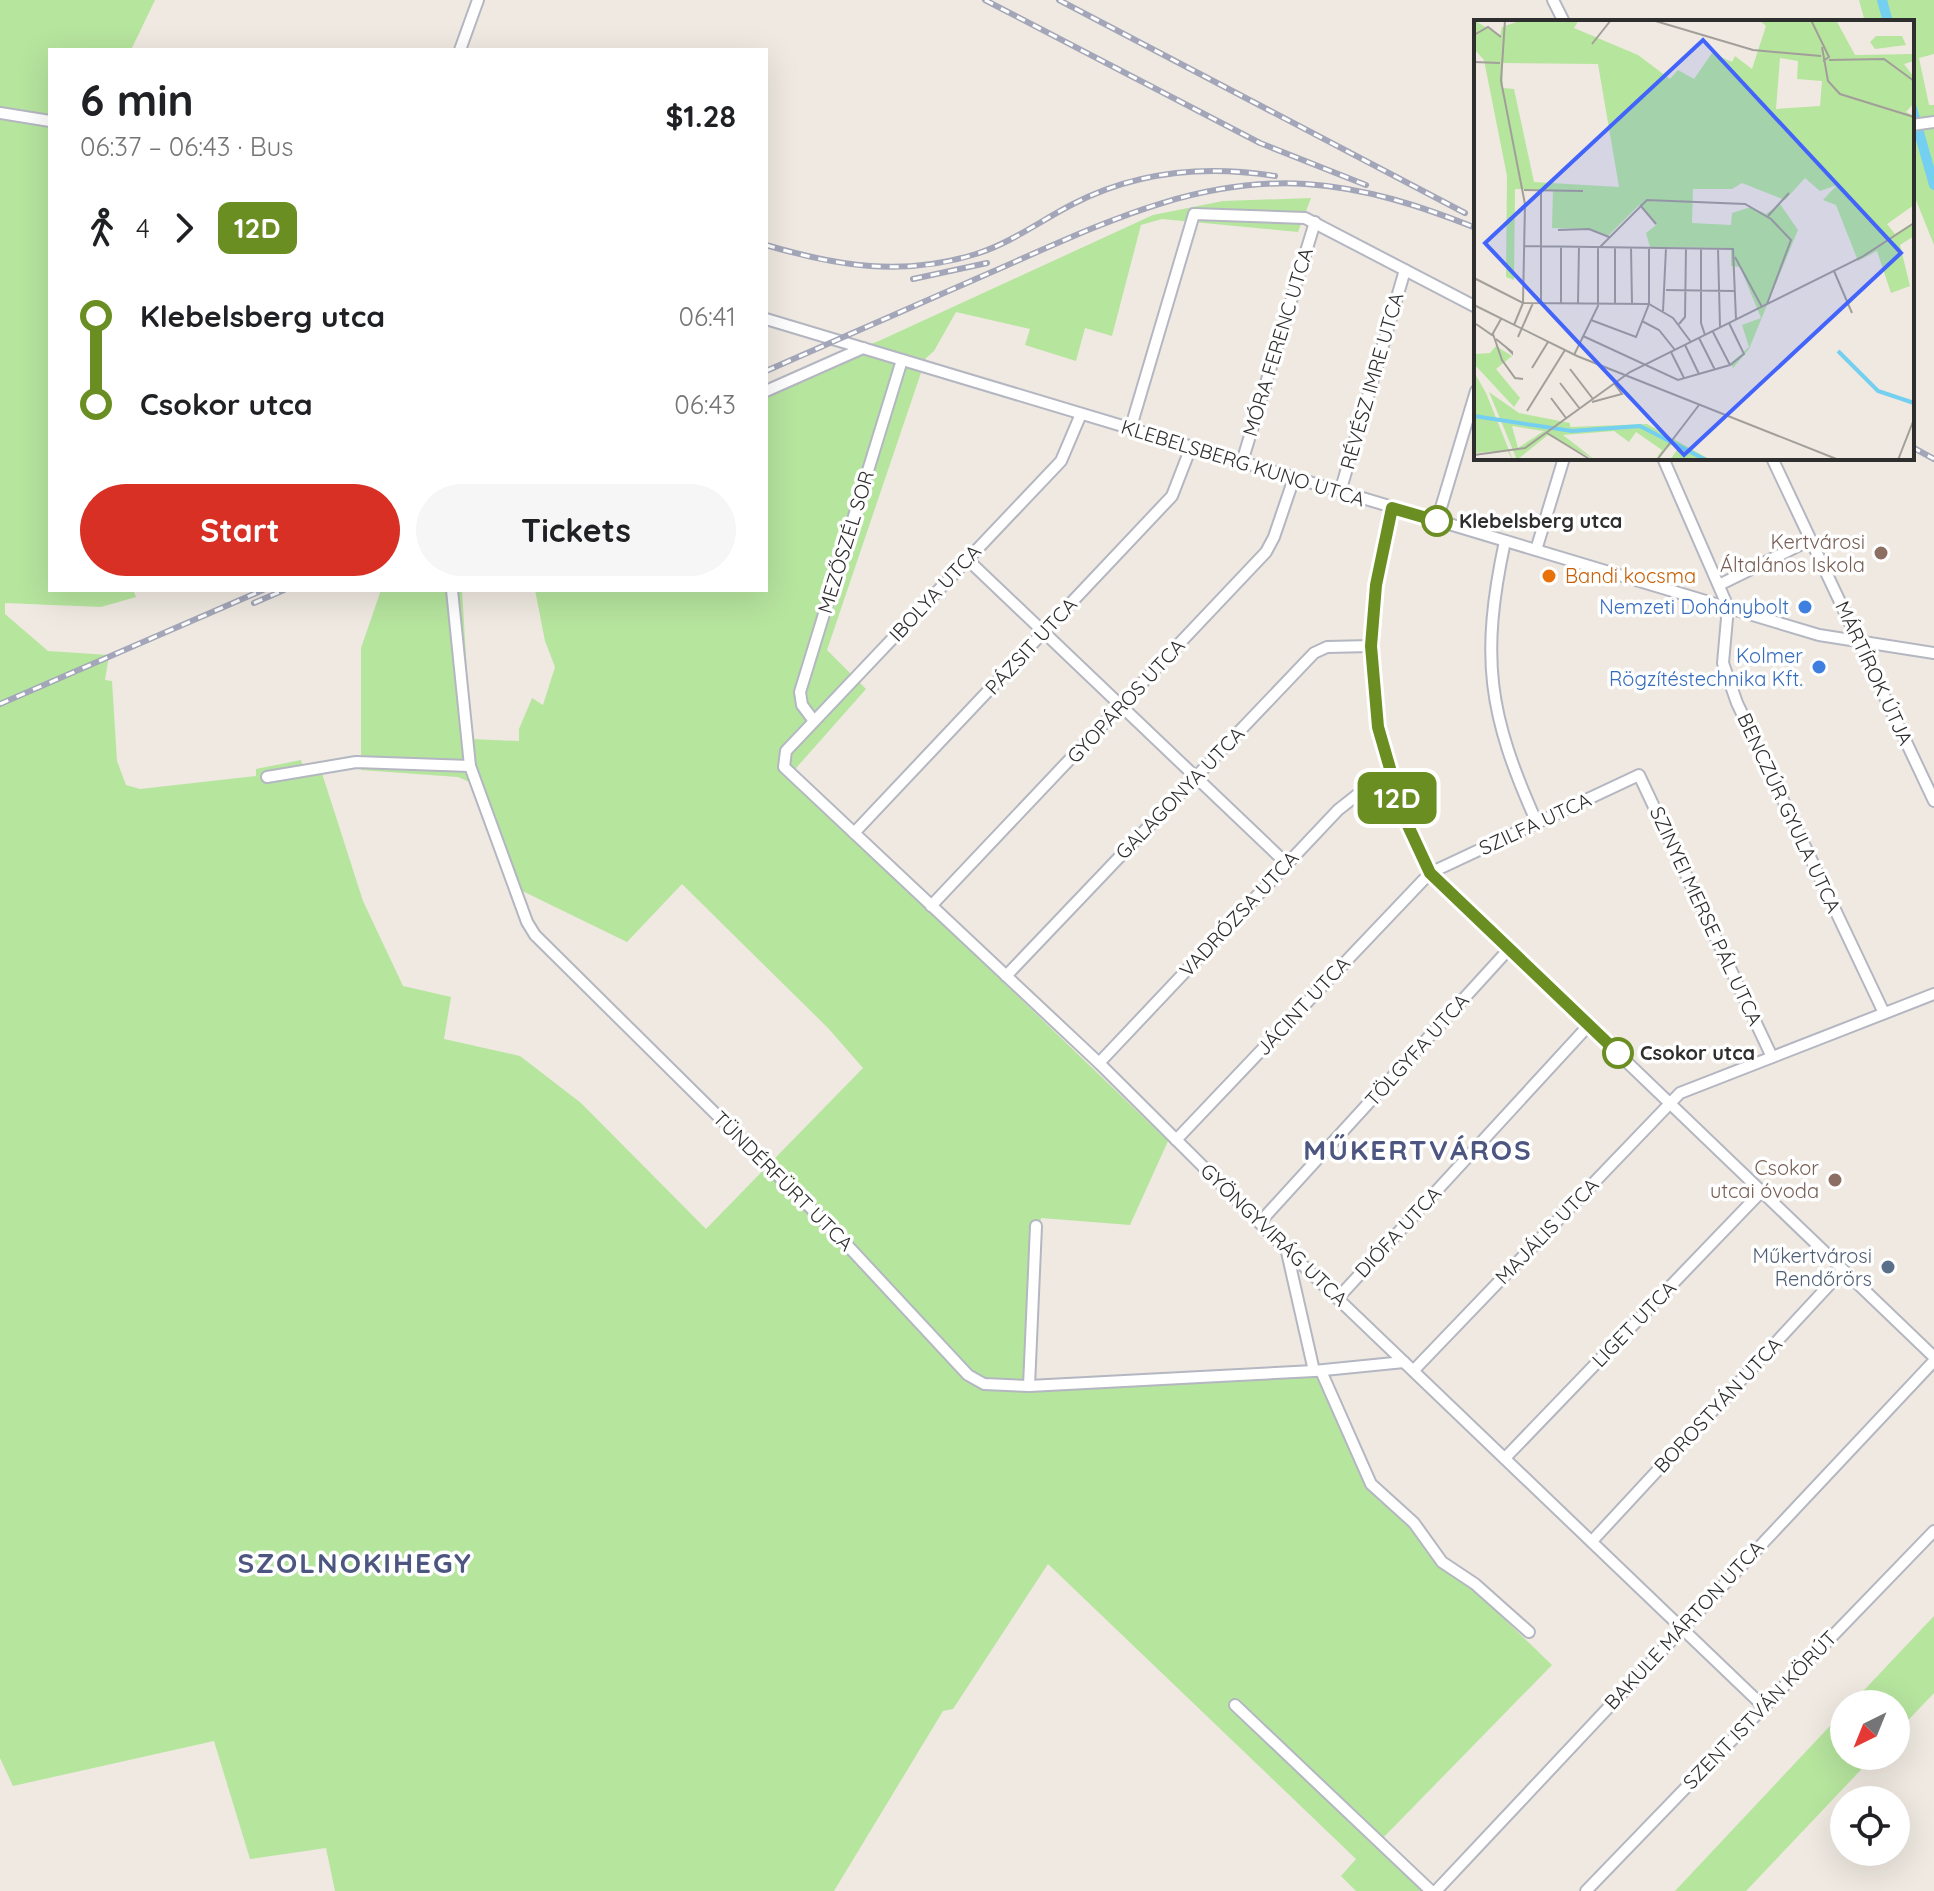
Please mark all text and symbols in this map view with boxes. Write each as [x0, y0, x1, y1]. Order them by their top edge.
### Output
inset map [1474, 20, 1914, 460]
text: 6 min [80, 72, 194, 127]
text: $1.28 [665, 97, 736, 135]
text: 06:37 – 06:43 · Bus [80, 130, 294, 163]
icon: walk [80, 206, 124, 250]
icon: forward [162, 206, 206, 250]
text: 12D [234, 210, 281, 245]
text: 4 [136, 212, 150, 245]
street label: MÓRA FERENC UTCA [1237, 244, 1318, 439]
street label: RÉVÉSZ IMRE UTCA [1334, 290, 1409, 472]
text: Klebelsberg utca [140, 297, 385, 335]
text: 06:41 [679, 300, 736, 333]
text: Csokor utca [140, 385, 313, 423]
text: 06:43 [674, 388, 736, 421]
street label: KLEBELSBERG KUNO UTCA [1118, 414, 1368, 512]
street label: MEZŐSZÉL SOR [812, 468, 879, 616]
button: Start [80, 484, 400, 576]
button: Tickets [416, 484, 736, 576]
marker: Klebelsberg utca [1422, 506, 1452, 536]
place label: Klebelsberg utca [1459, 508, 1622, 533]
place label: Kertvárosi Általános Iskola [1720, 529, 1865, 577]
street label: IBOLYA UTCA [883, 539, 986, 646]
marker: Kertvárosi Általános Iskola [1872, 544, 1890, 562]
place label: Bandi kocsma [1565, 563, 1696, 588]
marker: Bandi kocsma [1540, 567, 1558, 585]
street label: PÁZSIT UTCA [979, 592, 1082, 699]
place label: Nemzeti Dohánybolt [1599, 594, 1789, 619]
street label: MÁRTÍROK ÚTJA [1830, 597, 1919, 749]
marker: Nemzeti Dohánybolt [1796, 598, 1814, 616]
street label: GYOPÁROS UTCA [1061, 633, 1190, 768]
place label: Kolmer Rögzítéstechnika Kft. [1609, 643, 1803, 691]
marker: Kolmer Rögzítéstechnika Kft. [1810, 658, 1828, 676]
street label: BENCZÚR GYULA UTCA [1732, 709, 1847, 917]
street label: GALAGONYA UTCA [1110, 721, 1249, 864]
line badge: 12D [1351, 772, 1443, 824]
text: 12D [1374, 780, 1420, 815]
street label: SZILFA UTCA [1475, 787, 1595, 860]
street label: SZINYEI MERSE PÁL UTCA [1645, 802, 1768, 1029]
street label: VADRÓZSA UTCA [1174, 845, 1303, 982]
street label: JÁCINT UTCA [1250, 951, 1355, 1060]
street label: TÖLGYFA UTCA [1359, 988, 1474, 1111]
marker: Csokor utca [1603, 1038, 1633, 1068]
place label: Csokor utca [1640, 1040, 1755, 1065]
street label: TÜNDÉRFÜRT UTCA [708, 1105, 859, 1256]
district label: MŰKERTVÁROS [1303, 1132, 1533, 1167]
place label: Csokor utcai óvoda [1710, 1155, 1819, 1203]
street label: GYÖNGYVIRÁG UTCA [1196, 1158, 1353, 1311]
marker: Csokor utcai óvoda [1826, 1171, 1844, 1189]
street label: MAJÁLIS UTCA [1490, 1172, 1604, 1289]
street label: DIÓFA UTCA [1349, 1181, 1446, 1283]
place label: Műkertvárosi Rendőrörs [1752, 1243, 1872, 1291]
marker: Műkertvárosi Rendőrörs [1879, 1258, 1897, 1276]
street label: LIGET UTCA [1586, 1275, 1681, 1372]
street label: BOROSTYÁN UTCA [1648, 1332, 1787, 1478]
street label: BAKULE MÁRTON UTCA [1599, 1535, 1769, 1715]
district label: SZOLNOKIHEGY [237, 1545, 473, 1580]
street label: SZENT ISTVÁN KÖRÚT [1677, 1625, 1842, 1794]
north arrow [1830, 1690, 1910, 1770]
map controls [1830, 1690, 1910, 1866]
button: locate [1830, 1786, 1910, 1866]

